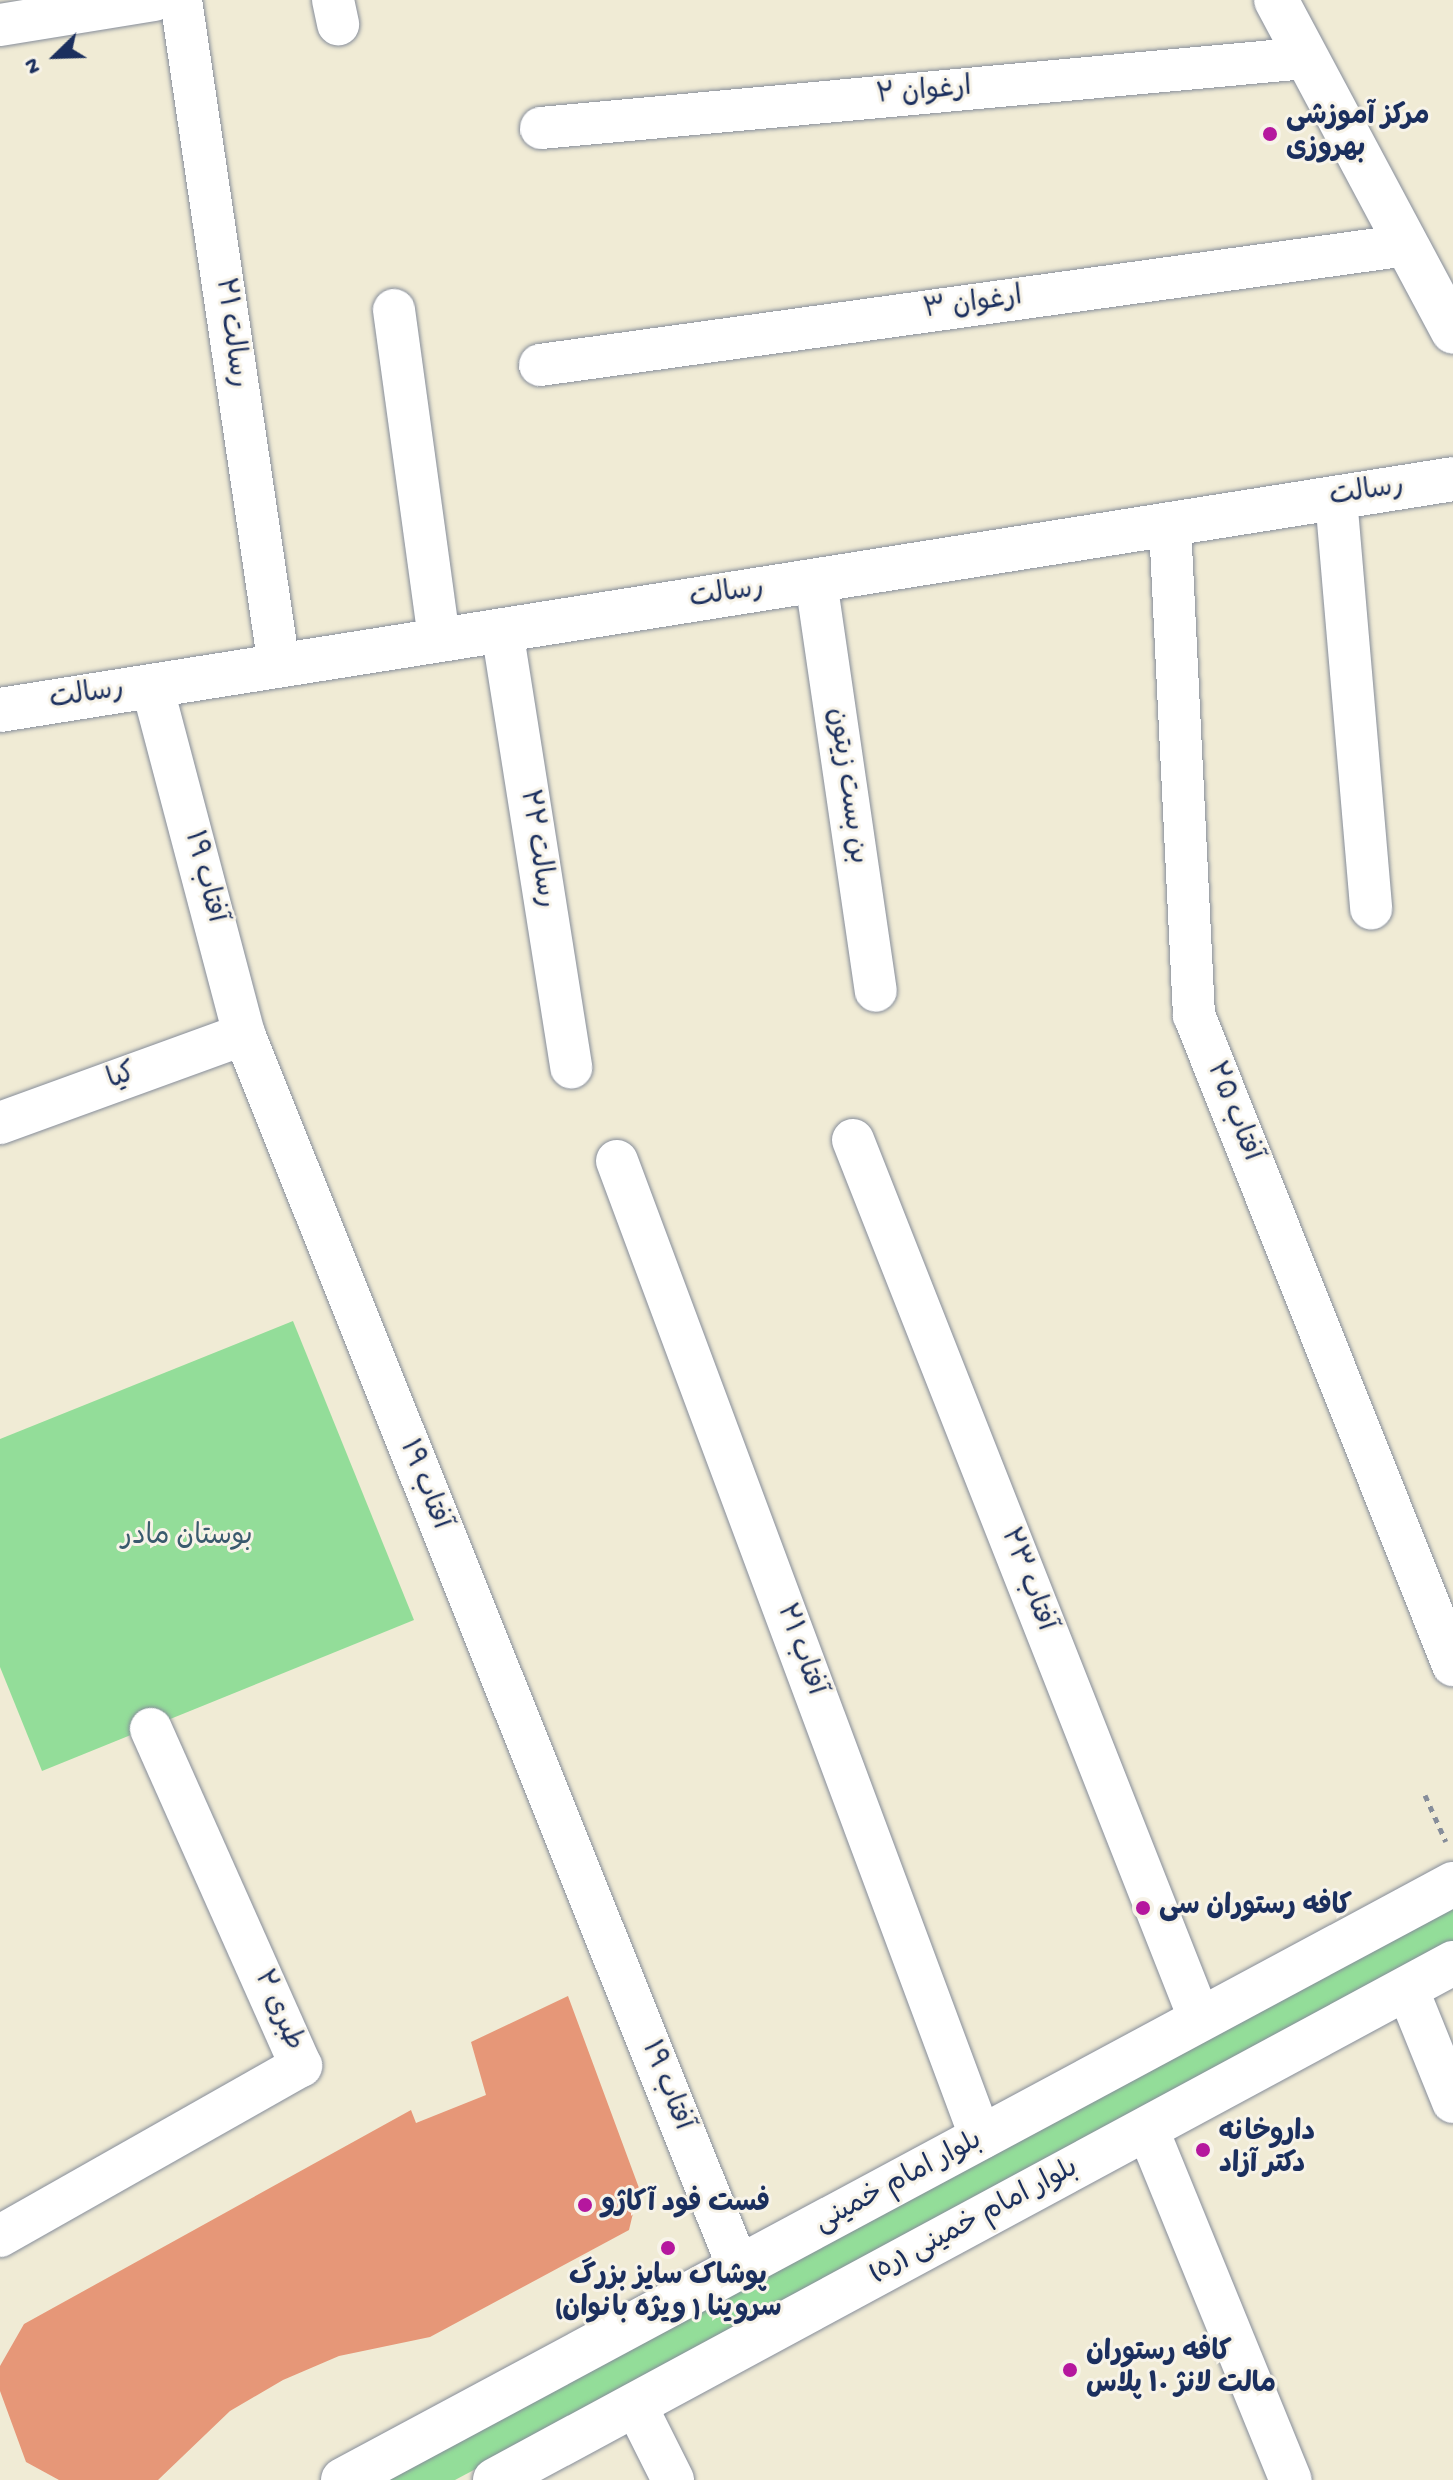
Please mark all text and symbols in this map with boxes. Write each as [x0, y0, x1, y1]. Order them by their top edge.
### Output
north arrow [16, 16, 96, 96]
text: N [19, 54, 49, 77]
street label: ارغوان ۲ [875, 72, 973, 114]
place label: مرکز آموزشی بهروزی [1286, 101, 1430, 167]
marker: مرکز آموزشی بهروزی [1261, 125, 1279, 143]
street label: رسالت ۲۱ [206, 276, 254, 390]
street label: ارغوان ۳ [921, 281, 1025, 329]
street label: رسالت [1327, 471, 1407, 515]
street label: رسالت [687, 573, 767, 617]
street label: رسالت [47, 674, 127, 718]
street label: بن بست زیتون [818, 706, 874, 866]
street label: رسالت ۲۲ [510, 787, 562, 911]
street label: آفتاب ۱۹ [175, 827, 231, 927]
street label: کیا [103, 1057, 141, 1099]
street label: آفتاب ۲۵ [1197, 1057, 1267, 1167]
street label: آفتاب ۱۹ [390, 1435, 456, 1535]
park label: بوستان مادر [121, 1521, 253, 1555]
street label: آفتاب ۲۳ [991, 1524, 1061, 1636]
street label: آفتاب ۲۱ [767, 1600, 831, 1700]
place label: کافه رستوران سی [1159, 1891, 1352, 1925]
marker: کافه رستوران سی [1134, 1899, 1152, 1917]
street label: طبری ۲ [244, 1965, 310, 2057]
street label: آفتاب ۱۹ [632, 2036, 698, 2136]
place label: داروخانه دکتر آزاد [1219, 2117, 1315, 2183]
street label: بلوار امام خمینی [810, 2125, 988, 2241]
marker: داروخانه دکتر آزاد [1194, 2141, 1212, 2159]
street label: بلوار امام خمینی (ره) [864, 2153, 1084, 2291]
place label: فست فود آکاژو [601, 2188, 770, 2222]
marker: فست فود آکاژو [576, 2196, 594, 2214]
marker: پوشاک سایز بزرگ سروینا ( ویژه بانوان) [659, 2239, 677, 2257]
place label: پوشاک سایز بزرگ سروینا ( ویژه بانوان) [554, 2261, 782, 2327]
place label: کافه رستوران مالت لانژ ۱۰ پلاس [1086, 2337, 1276, 2403]
marker: کافه رستوران مالت لانژ ۱۰ پلاس [1061, 2361, 1079, 2379]

